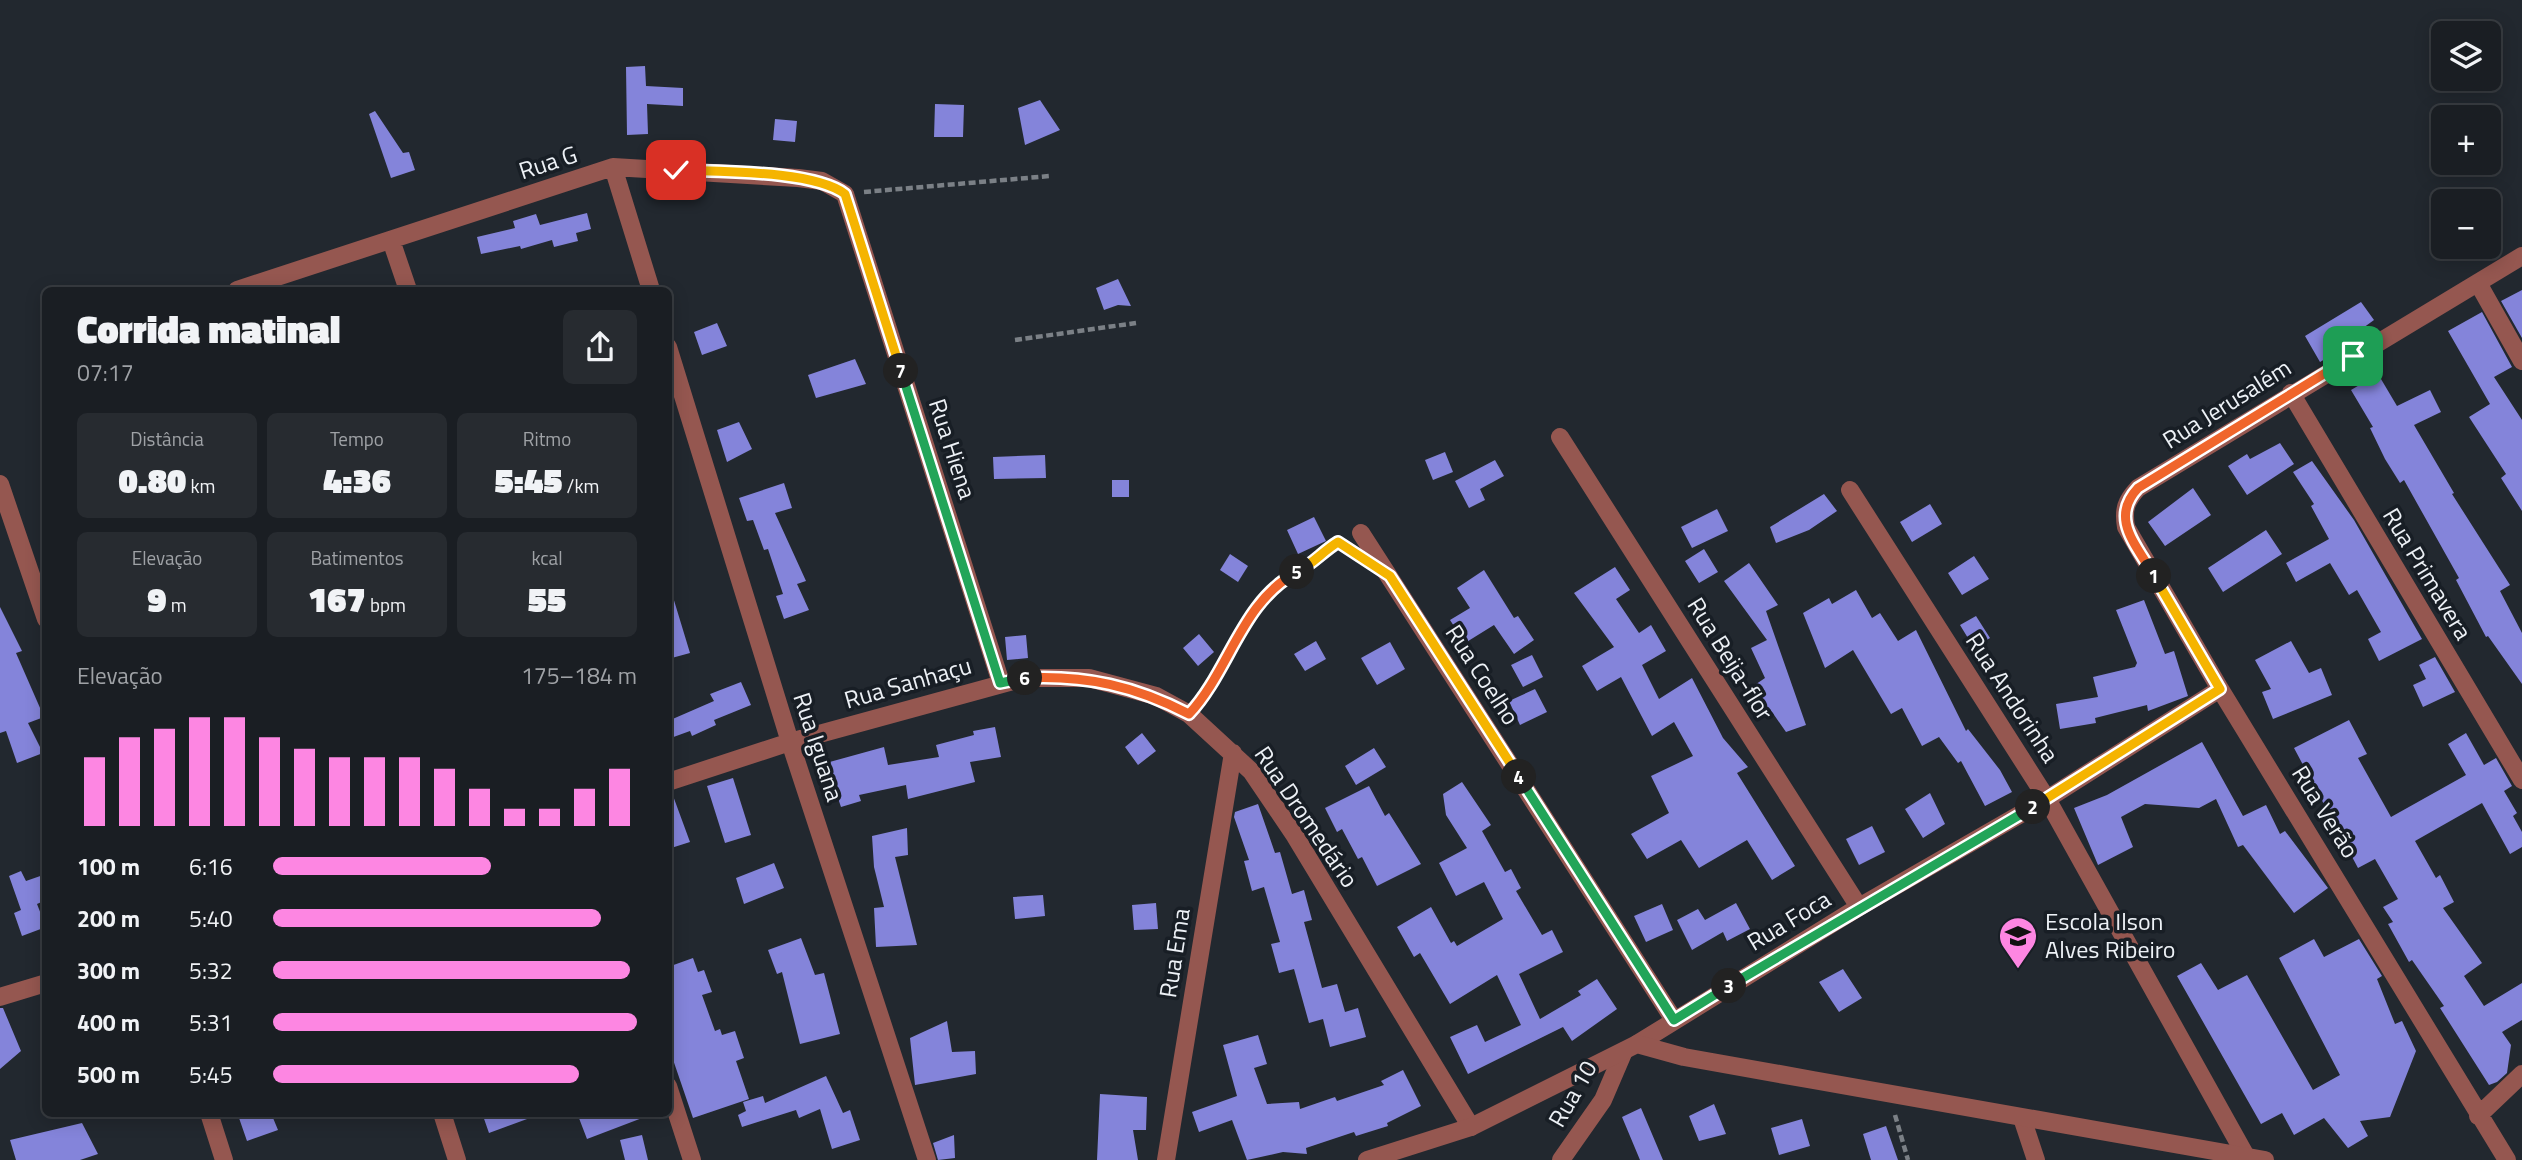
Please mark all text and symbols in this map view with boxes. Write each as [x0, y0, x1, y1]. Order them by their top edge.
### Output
map controls [2431, 21, 2501, 259]
button: layers [2431, 21, 2501, 91]
button: + [2431, 105, 2501, 175]
street label: Rua G [514, 136, 582, 188]
pin [646, 140, 706, 200]
icon: check [657, 151, 695, 189]
button: − [2431, 189, 2501, 259]
text: Corrida matinal [77, 300, 340, 358]
button: share [563, 310, 637, 384]
pin [2323, 326, 2383, 386]
icon: arrive [2334, 337, 2372, 375]
street label: Rua Jerusalém [2155, 349, 2298, 457]
pin: 7 [884, 354, 918, 388]
text: 07:17 [77, 355, 134, 390]
text: 7 [895, 356, 906, 385]
street label: Rua Hiena [920, 394, 986, 503]
text: Distância [130, 424, 204, 453]
text: Tempo [330, 424, 384, 453]
text: Ritmo [523, 424, 571, 453]
text: 0.80 [119, 453, 186, 507]
text: 4:36 [323, 453, 391, 507]
text: 5:45 [495, 453, 562, 507]
text: km [186, 471, 215, 500]
text: /km [562, 471, 599, 500]
street label: Rua Primavera [2374, 501, 2481, 646]
text: Elevação [132, 543, 202, 572]
text: Batimentos [310, 543, 404, 572]
text: kcal [531, 543, 563, 572]
pin: 5 [1280, 554, 1314, 590]
text: 5 [1291, 557, 1302, 586]
pin: 1 [2136, 558, 2172, 594]
text: 1 [2148, 561, 2159, 590]
text: 9 [147, 572, 167, 626]
text: 167 [308, 572, 366, 626]
text: 55 [528, 572, 566, 626]
text: m [167, 590, 187, 619]
text: bpm [366, 590, 406, 619]
street label: Rua Beija-flor [1679, 590, 1783, 727]
street label: Rua Coelho [1437, 617, 1529, 732]
street label: Rua Andorinha [1957, 625, 2068, 770]
street label: Rua Sanhaçu [840, 647, 976, 717]
text: Elevação [77, 658, 163, 693]
text: 175–184 m [521, 658, 637, 693]
pin: 6 [1007, 660, 1042, 696]
text: 6 [1019, 663, 1030, 692]
street label: Rua Iguana [784, 688, 853, 806]
street label: Rua Dromedário [1246, 738, 1368, 895]
street label: Rua Verão [2283, 758, 2368, 865]
pin: 4 [1502, 760, 1536, 794]
text: 4 [1513, 762, 1524, 791]
pin: 2 [2016, 790, 2050, 824]
text: 2 [2027, 792, 2038, 821]
text: 100 m [77, 849, 140, 884]
text: 6:16 [189, 849, 233, 884]
street label: Rua Foca [1740, 881, 1837, 959]
text: 200 m [77, 901, 140, 936]
text: 5:40 [189, 901, 233, 936]
place label: Escola Ilson Alves Ribeiro [2045, 903, 2176, 967]
street label: Rua Ema [1149, 906, 1199, 1000]
school or university icon: Escola Ilson Alves Ribeiro [1997, 915, 2039, 970]
text: 300 m [77, 953, 140, 988]
text: 5:32 [189, 953, 233, 988]
pin: 3 [1712, 968, 1746, 1004]
text: 3 [1723, 971, 1734, 1000]
text: 400 m [77, 1005, 140, 1040]
text: 5:31 [189, 1005, 233, 1040]
street label: Rua 10 [1539, 1053, 1606, 1134]
text: 500 m [77, 1057, 140, 1092]
text: 5:45 [189, 1057, 233, 1092]

